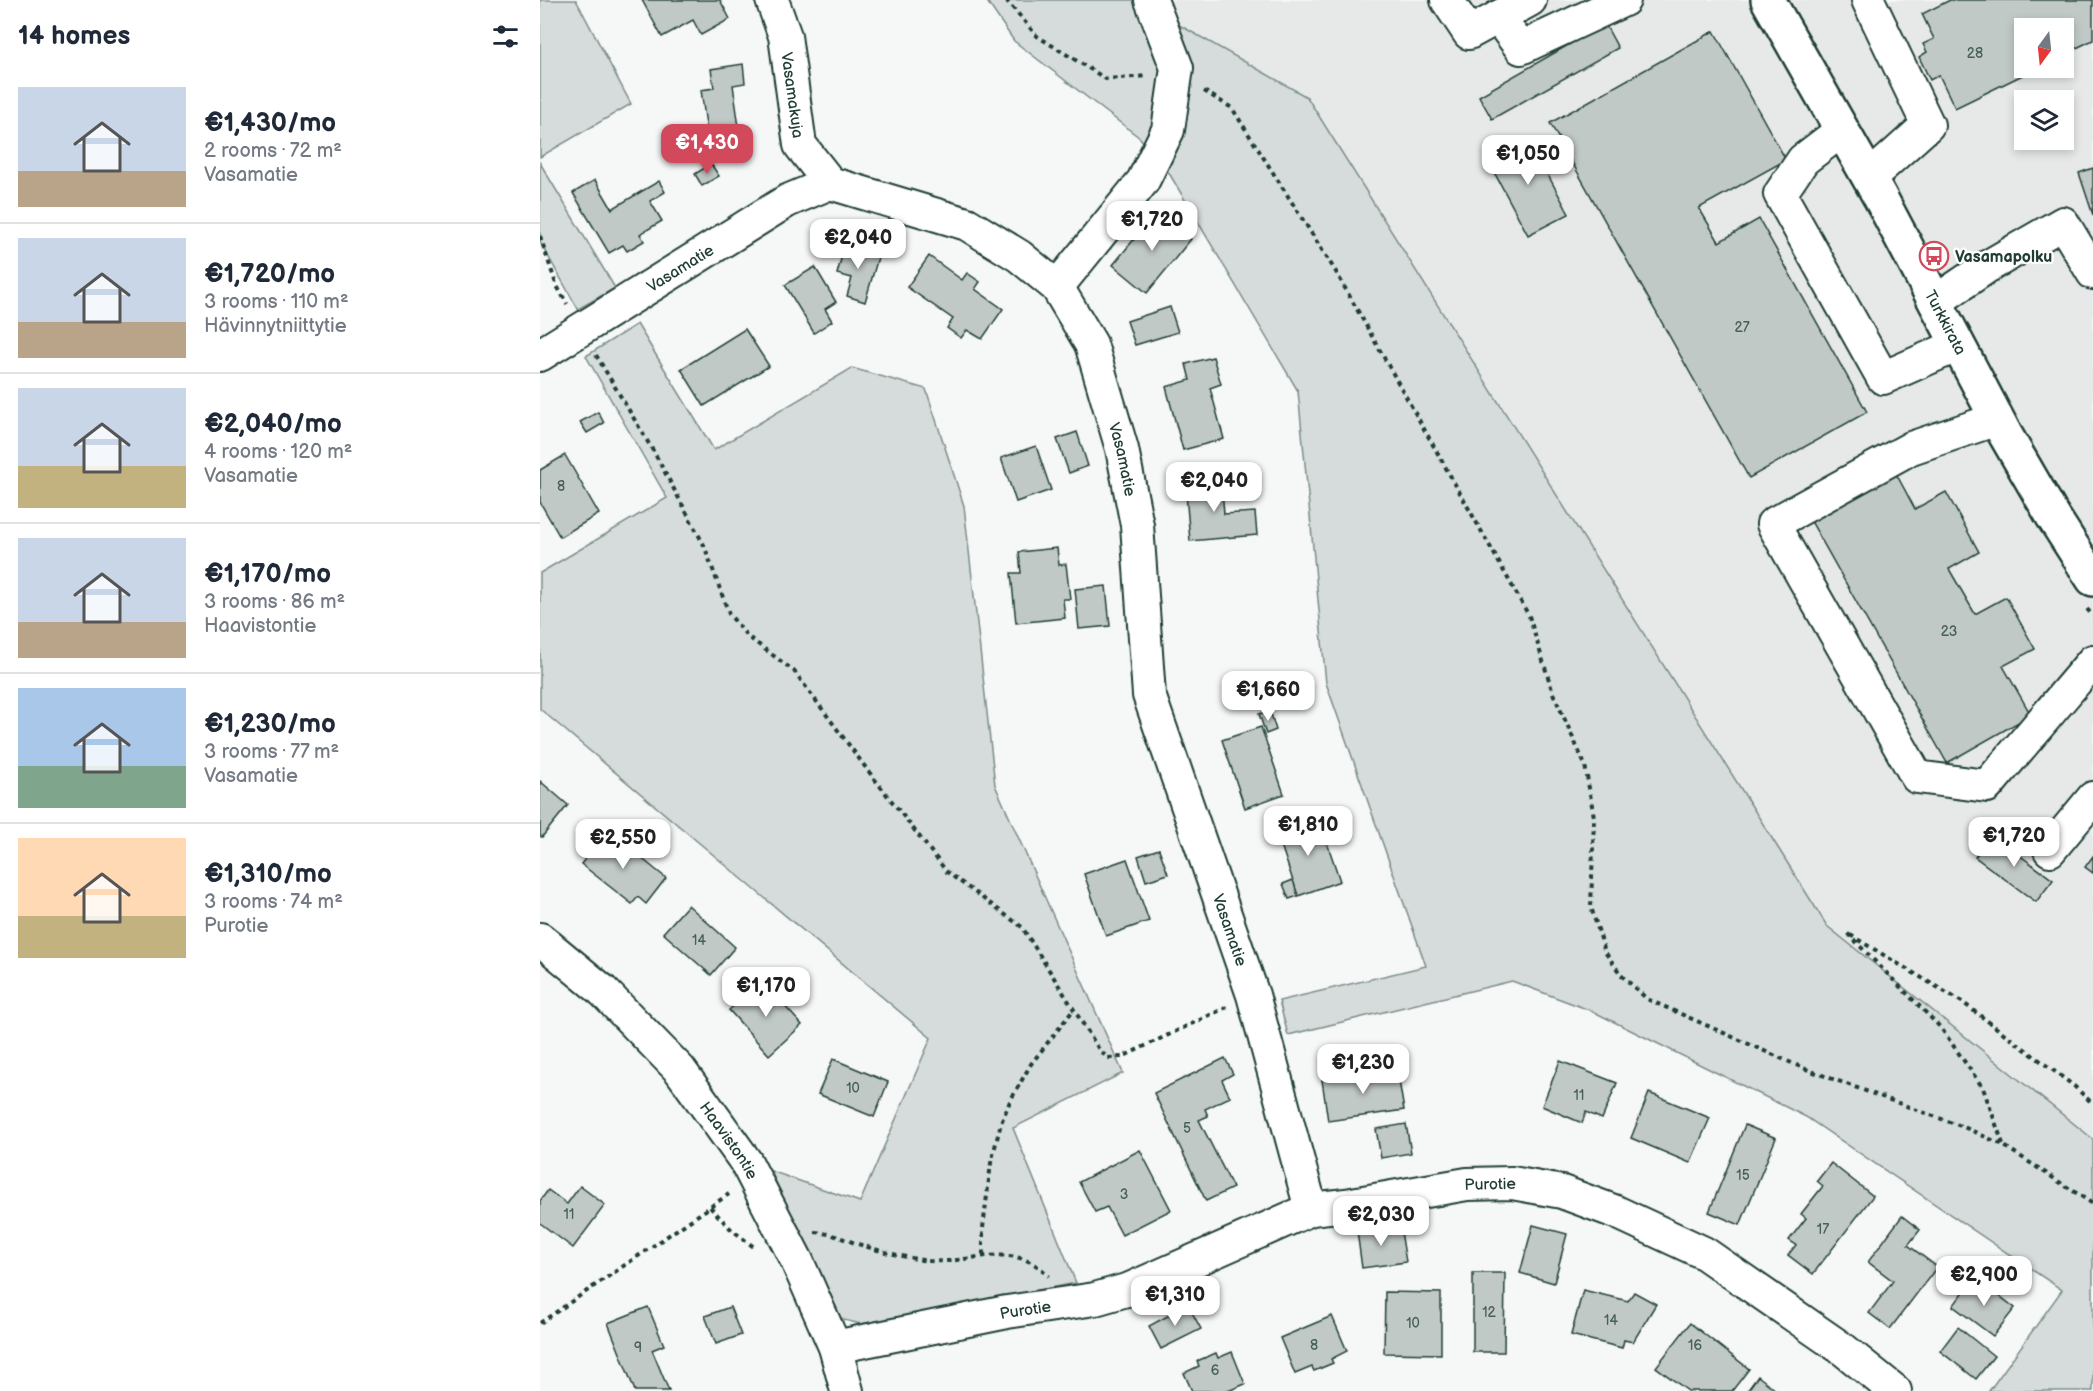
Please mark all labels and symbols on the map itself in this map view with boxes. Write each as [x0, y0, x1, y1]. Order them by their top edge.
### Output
north arrow [2014, 18, 2074, 78]
house number: 28 [1967, 45, 1983, 62]
street label: Vasamakuja [776, 51, 807, 140]
pin: €1,430 [658, 124, 756, 175]
pin: €1,050 [1479, 135, 1577, 186]
pin: €1,720 [1103, 201, 1201, 252]
pin: €2,040 [809, 219, 907, 270]
bus stop icon: Vasamapolku [1918, 240, 1950, 272]
street label: Vasamatie [644, 241, 718, 297]
place label: Vasamapolku [1955, 248, 2052, 267]
street label: Turkkirata [1920, 287, 1970, 358]
house number: 27 [1734, 319, 1750, 336]
street label: Vasamatie [1104, 421, 1139, 499]
pin: €2,040 [1165, 462, 1263, 513]
house number: 8 [557, 478, 565, 495]
house number: 23 [1941, 623, 1957, 640]
pin: €1,660 [1219, 671, 1317, 722]
pin: €1,810 [1259, 806, 1357, 857]
pin: €1,720 [1965, 817, 2063, 868]
pin: €2,550 [574, 819, 672, 870]
street label: Vasamatie [1208, 892, 1250, 969]
house number: 14 [692, 932, 706, 949]
pin: €1,170 [717, 967, 815, 1018]
pin: €1,230 [1314, 1044, 1412, 1095]
house number: 10 [846, 1080, 860, 1097]
house number: 11 [1574, 1087, 1584, 1104]
street label: Haavistontie [695, 1099, 761, 1183]
house number: 5 [1183, 1120, 1191, 1137]
house number: 15 [1736, 1167, 1750, 1184]
street label: Purotie [1464, 1175, 1517, 1195]
house number: 3 [1120, 1186, 1128, 1203]
pin: €2,030 [1332, 1196, 1430, 1247]
house number: 11 [564, 1206, 574, 1223]
house number: 17 [1817, 1221, 1829, 1238]
pin: €2,900 [1935, 1256, 2033, 1307]
pin: €1,310 [1126, 1276, 1224, 1327]
street label: Purotie [998, 1298, 1053, 1324]
house number: 12 [1482, 1304, 1497, 1321]
house number: 14 [1604, 1312, 1618, 1329]
house number: 10 [1406, 1315, 1420, 1332]
house number: 8 [1310, 1337, 1318, 1354]
house number: 16 [1688, 1337, 1702, 1354]
house number: 9 [634, 1339, 642, 1356]
house number: 6 [1211, 1362, 1220, 1379]

